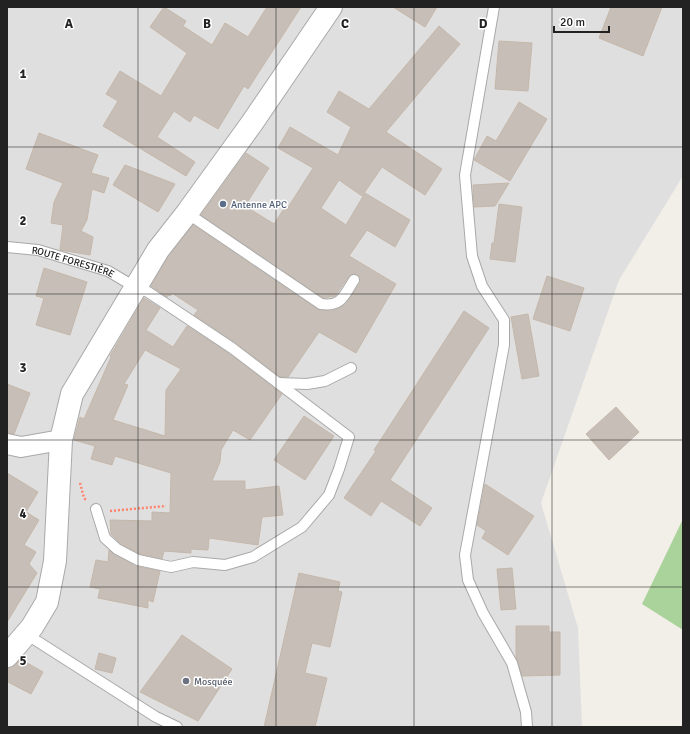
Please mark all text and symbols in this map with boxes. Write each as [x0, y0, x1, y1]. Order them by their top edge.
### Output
scale bar [554, 8, 609, 34]
text: 20 m [560, 15, 585, 30]
text: A [65, 16, 74, 32]
text: B [203, 16, 211, 32]
text: C [341, 16, 349, 32]
text: D [479, 16, 488, 32]
text: 1 [19, 66, 27, 82]
marker: Antenne APC [218, 199, 228, 209]
place label: Antenne APC [231, 199, 287, 211]
text: 2 [19, 213, 27, 229]
street label: ROUTE FORESTIÈRE [31, 244, 117, 281]
text: 3 [19, 360, 27, 376]
text: 4 [19, 506, 27, 522]
text: 5 [19, 653, 27, 669]
marker: Mosquée [181, 676, 191, 686]
place label: Mosquée [194, 676, 232, 688]

